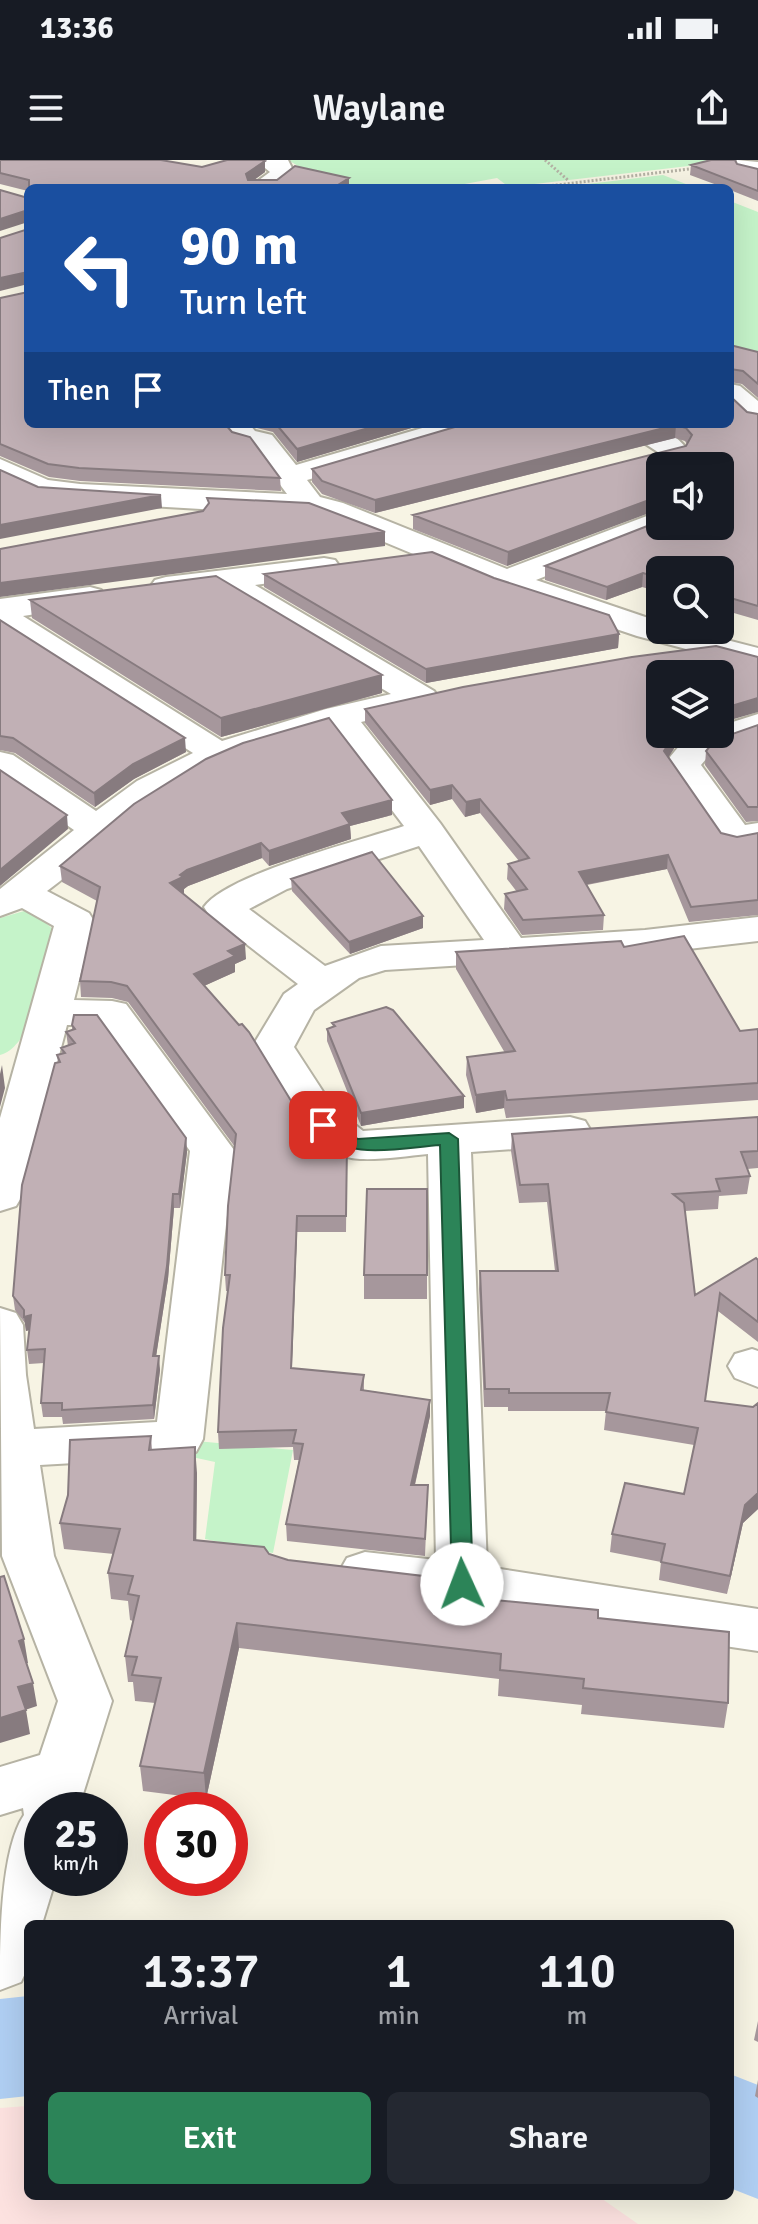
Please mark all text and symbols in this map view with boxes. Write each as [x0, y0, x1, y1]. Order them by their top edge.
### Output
text: 13:36 [40, 10, 114, 47]
icon: menu [24, 86, 68, 130]
text: Waylane [313, 86, 445, 131]
icon: share [690, 86, 734, 130]
text: 90 m [180, 211, 298, 280]
icon: left [48, 216, 152, 320]
text: Turn left [180, 280, 307, 325]
icon: arrive [126, 368, 170, 412]
text: Then [48, 372, 110, 409]
map controls [646, 452, 734, 748]
button: sound [646, 452, 734, 540]
button: search [646, 556, 734, 644]
button: layers [646, 660, 734, 748]
pin [289, 1091, 357, 1159]
icon: arrive [301, 1103, 345, 1147]
position arrow [420, 1542, 504, 1626]
speed limit sign: 30 [144, 1792, 248, 1896]
text: 25 [54, 1809, 98, 1859]
text: km/h [53, 1851, 99, 1876]
text: 13:37 [142, 1942, 259, 2001]
text: 1 [386, 1942, 412, 2001]
text: 110 [538, 1942, 616, 2001]
text: Arrival [163, 2000, 238, 2032]
text: min [378, 2000, 420, 2032]
text: m [566, 2000, 587, 2032]
button: Exit [48, 2092, 371, 2184]
button: Share [387, 2092, 710, 2184]

